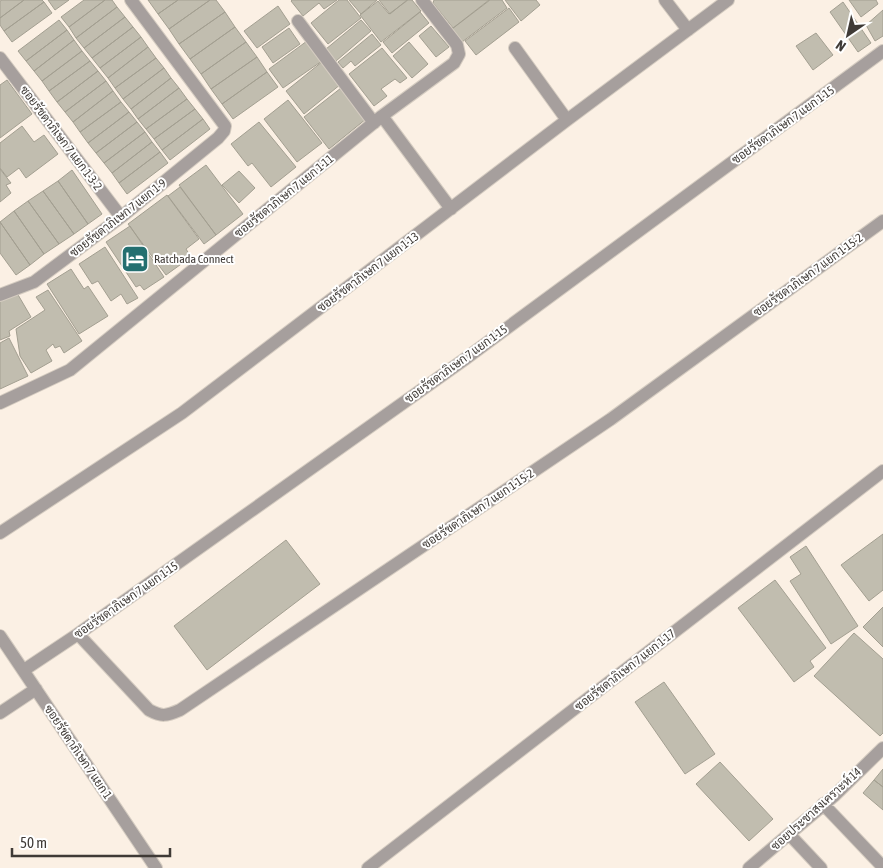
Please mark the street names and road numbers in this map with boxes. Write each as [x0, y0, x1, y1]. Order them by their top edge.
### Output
street label: ซอยรัชดาภิเษก 7 แยก 1-3-2 [17, 83, 105, 193]
street label: ซอยรัชดาภิเษก 7 แยก 1-15 [729, 83, 837, 167]
street label: ซอยรัชดาภิเษก 7 แยก 1-11 [232, 151, 337, 240]
street label: ซอยรัชดาภิเษก 7 แยก 1-9 [67, 176, 169, 260]
street label: ซอยรัชดาภิเษก 7 แยก 1-13 [314, 229, 422, 315]
street label: ซอยรัชดาภิเษก 7 แยก 1-15-2 [750, 231, 866, 319]
street label: ซอยรัชดาภิเษก 7 แยก 1-15 [402, 322, 510, 406]
street label: ซอยรัชดาภิเษก 7 แยก 1-15-2 [419, 466, 537, 552]
street label: ซอยรัชดาภิเษก 7 แยก 1-15 [71, 559, 181, 641]
street label: ซอยรัชดาภิเษก 7 แยก 1-17 [572, 626, 678, 714]
street label: ซอยรัชดาภิเษก 7 แยก 1 [41, 702, 115, 802]
street label: ซอยประชาสงเคราะห์ 14 [767, 764, 864, 853]

